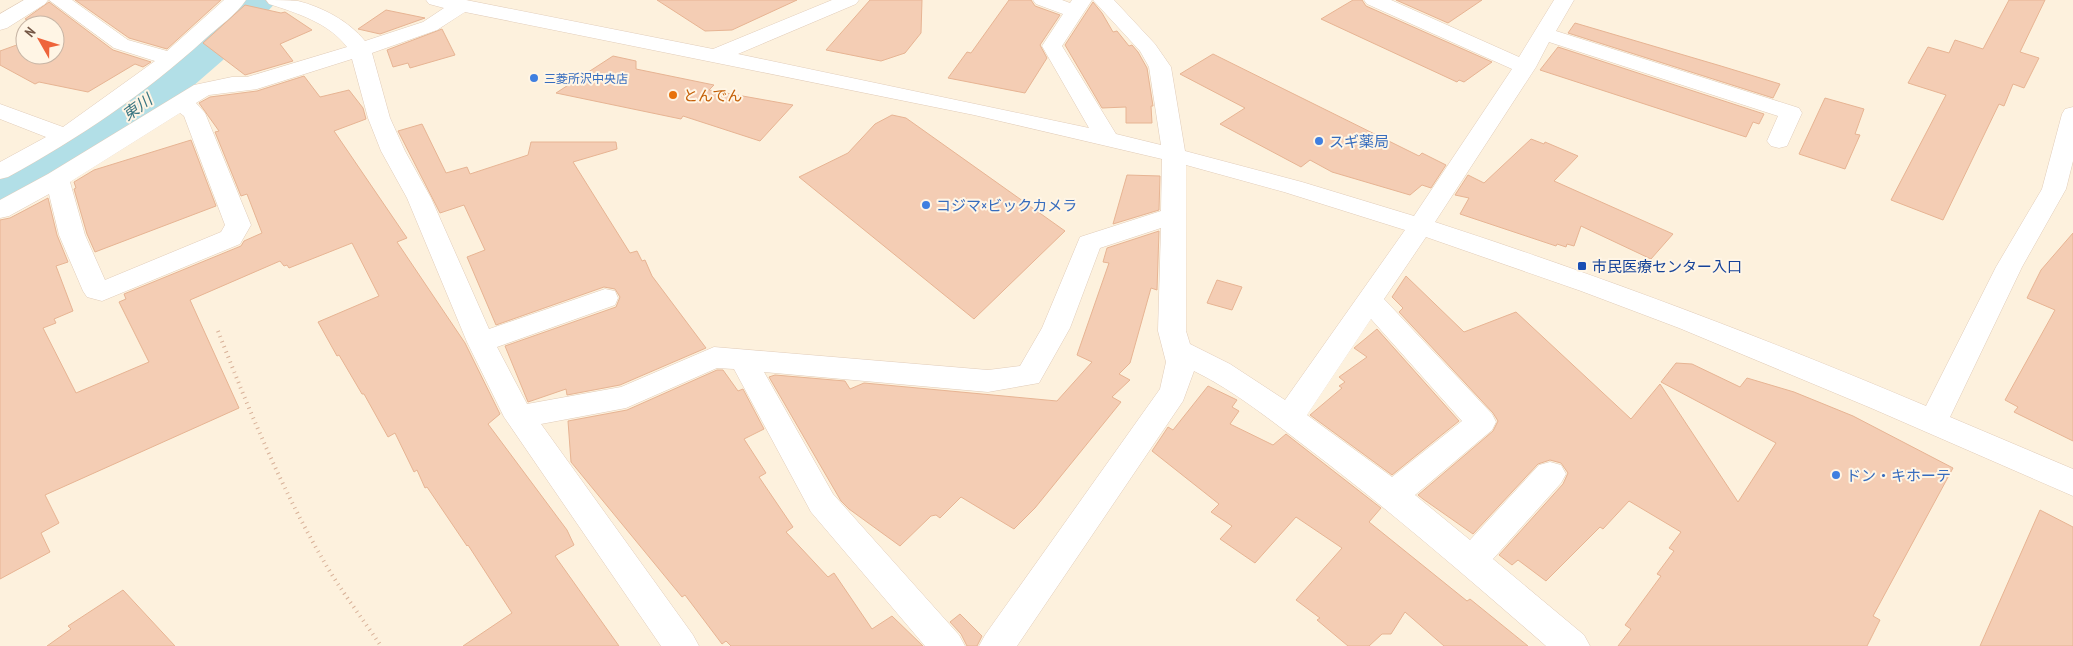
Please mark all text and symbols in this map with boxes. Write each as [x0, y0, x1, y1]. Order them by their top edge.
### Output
north arrow [15, 15, 65, 65]
text: N [21, 23, 39, 40]
place label: 三菱所沢中央店 [544, 71, 628, 86]
marker: 三菱所沢中央店 [528, 72, 540, 84]
place label: とんでん [683, 86, 742, 105]
water label: 東川 [118, 88, 157, 124]
marker: とんでん [667, 89, 679, 101]
place label: スギ薬局 [1329, 132, 1389, 151]
marker: スギ薬局 [1313, 135, 1325, 147]
place label: コジマ×ビックカメラ [936, 196, 1077, 215]
marker: コジマ×ビックカメラ [920, 199, 932, 211]
place label: 市民医療センター入口 [1592, 257, 1742, 276]
marker: 市民医療センター入口 [1576, 260, 1588, 272]
place label: ドン・キホーテ [1846, 466, 1951, 485]
marker: ドン・キホーテ [1830, 469, 1842, 481]

